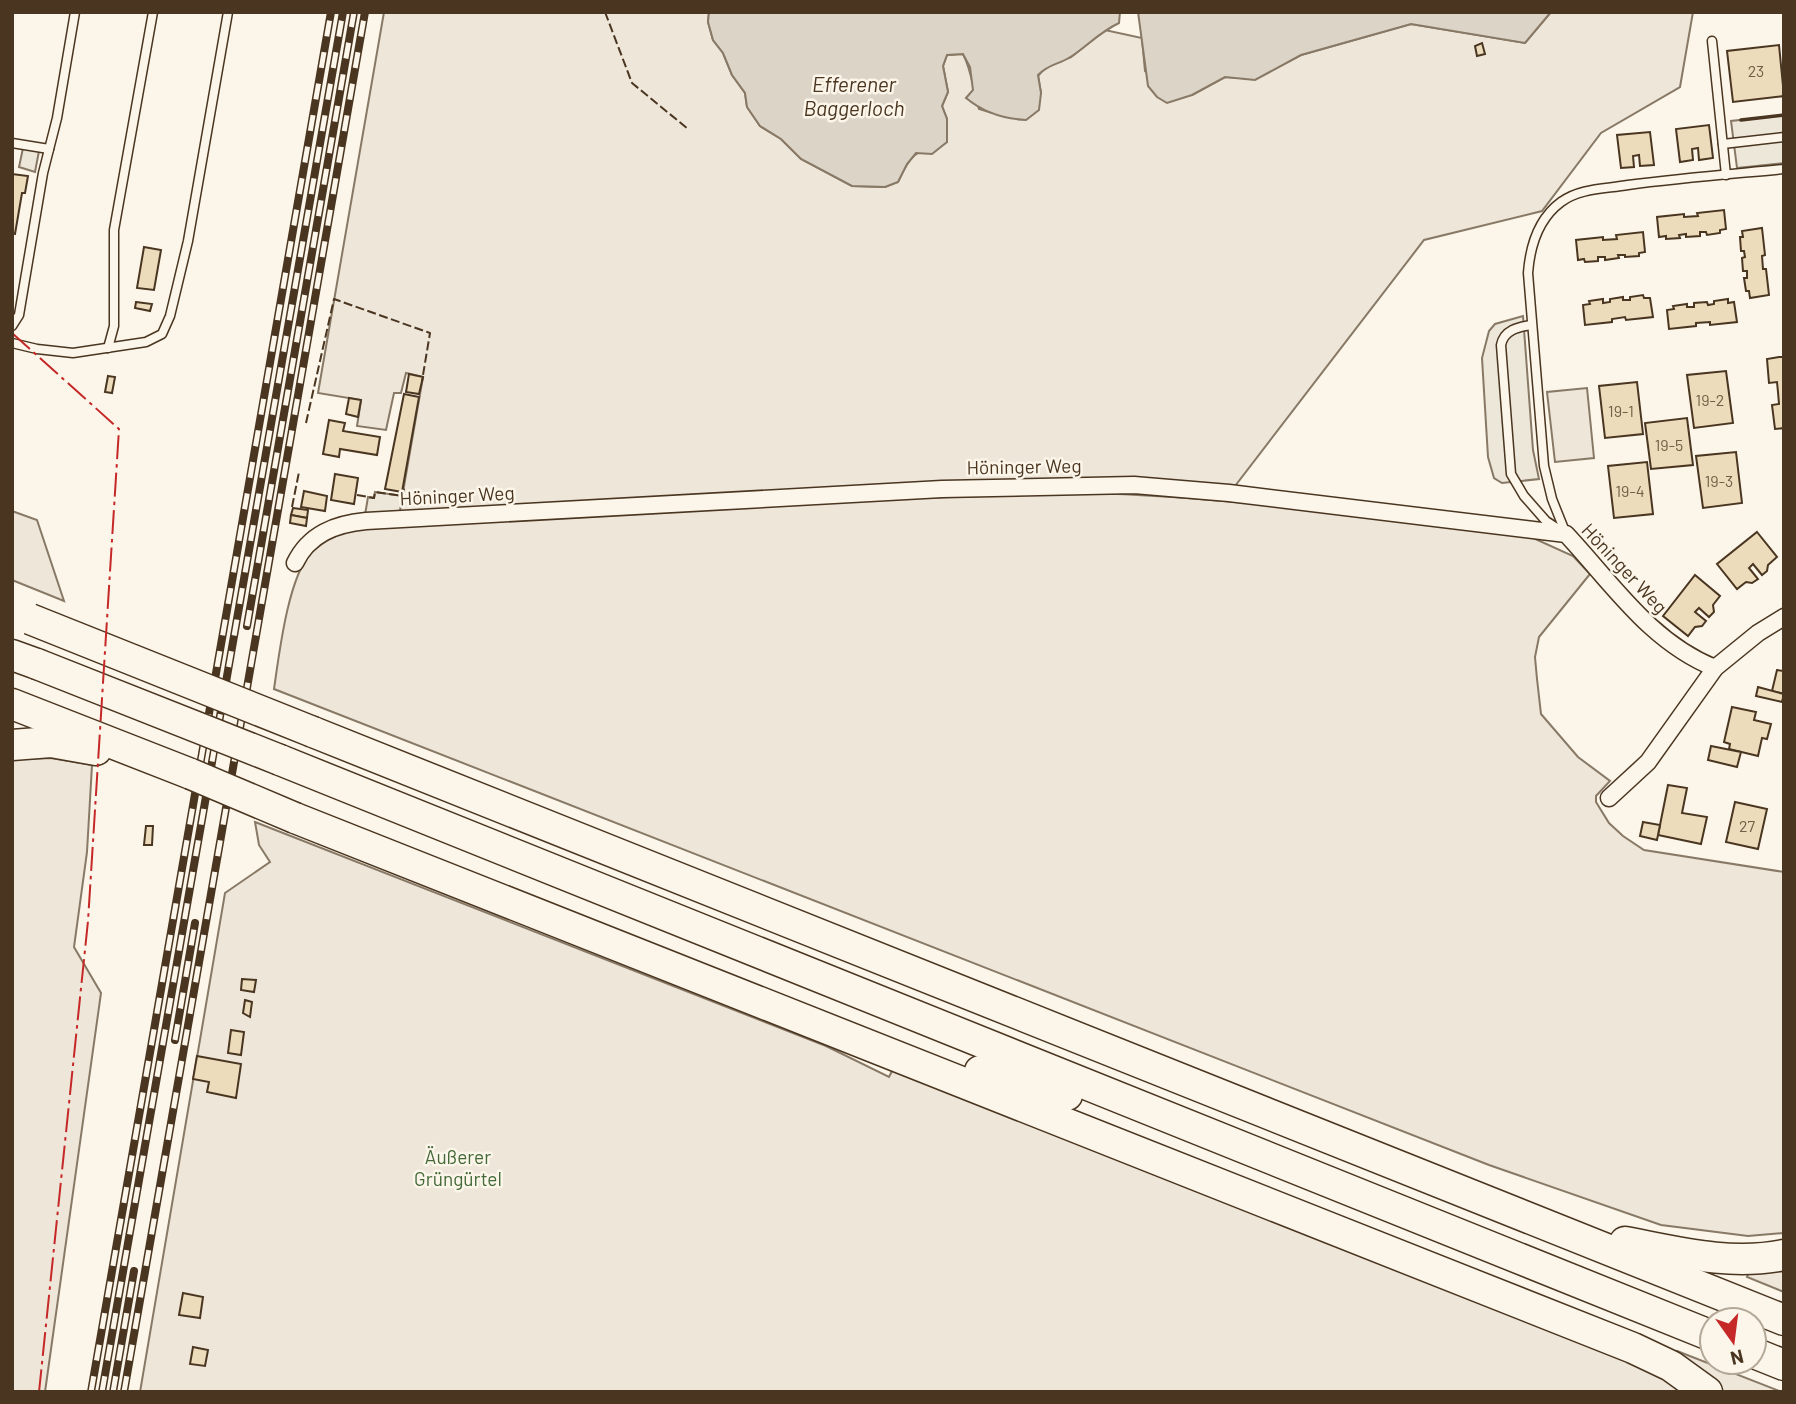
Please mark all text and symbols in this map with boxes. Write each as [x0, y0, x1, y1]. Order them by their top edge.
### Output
house number: 23 [1748, 61, 1764, 80]
water label: Efferener Baggerloch [804, 71, 904, 120]
house number: 19-2 [1696, 390, 1724, 409]
house number: 19-1 [1608, 401, 1634, 420]
house number: 19-5 [1655, 435, 1683, 454]
street label: Höninger Weg [966, 453, 1082, 479]
house number: 19-3 [1705, 471, 1733, 490]
street label: Höninger Weg [399, 481, 515, 509]
house number: 19-4 [1615, 481, 1645, 500]
street label: Höninger Weg [1577, 518, 1673, 618]
house number: 27 [1739, 816, 1755, 835]
park label: Äußerer Grüngürtel [414, 1145, 502, 1190]
north arrow [1698, 1306, 1768, 1376]
text: N [1728, 1345, 1746, 1371]

